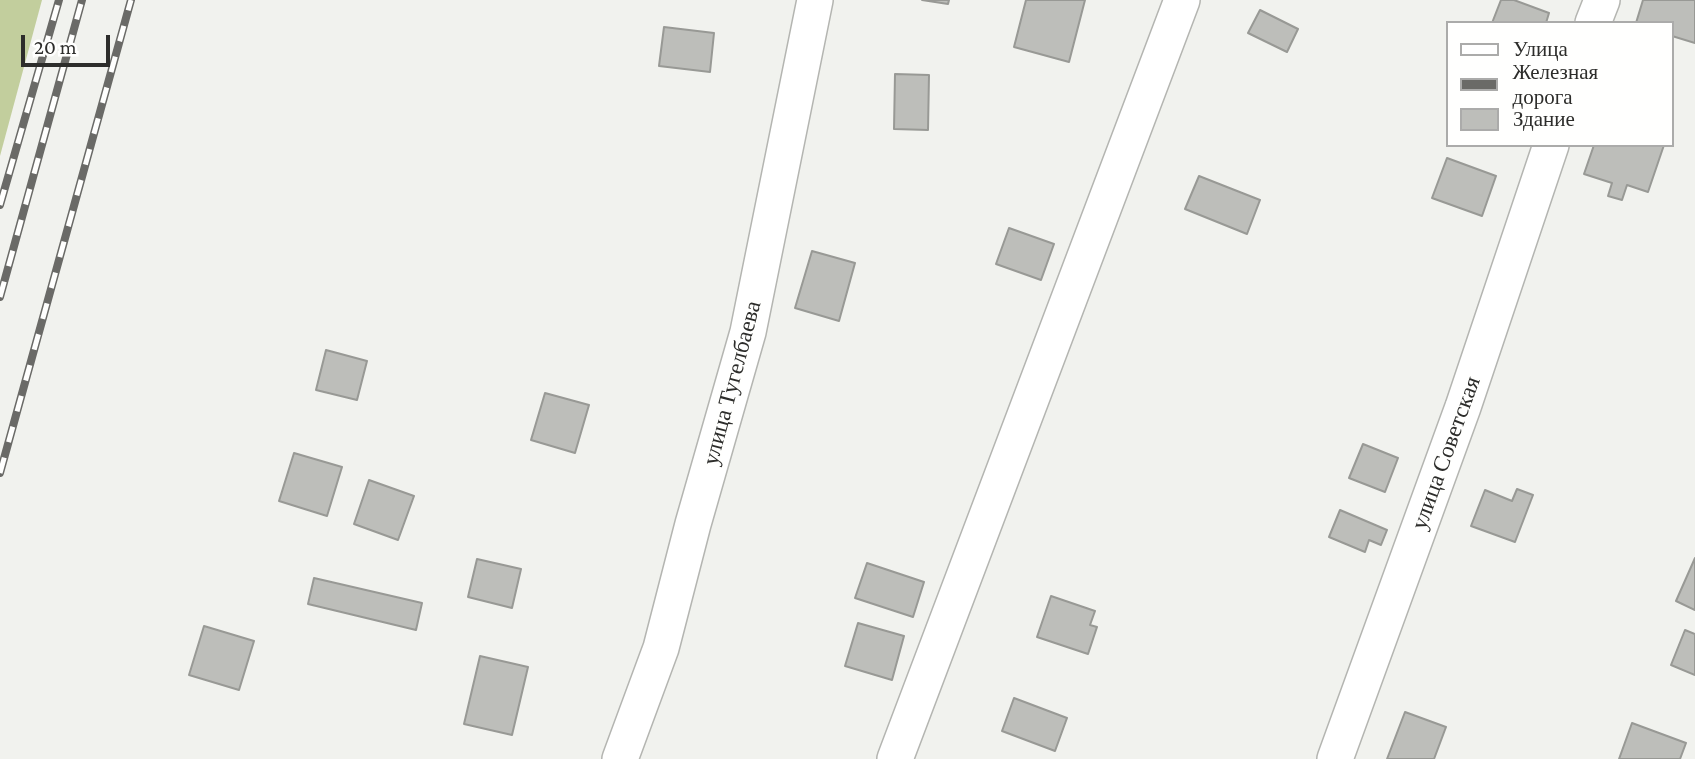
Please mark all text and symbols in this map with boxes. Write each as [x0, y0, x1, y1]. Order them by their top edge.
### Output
scale bar [24, 21, 114, 65]
legend [1446, 21, 1674, 147]
text: 20 m [34, 35, 77, 59]
text: Улица [1513, 37, 1568, 61]
text: Железная дорога [1512, 60, 1598, 109]
text: Здание [1513, 107, 1575, 131]
street label: улица Тугелбаева [697, 298, 767, 468]
street label: улица Советская [1405, 373, 1487, 533]

